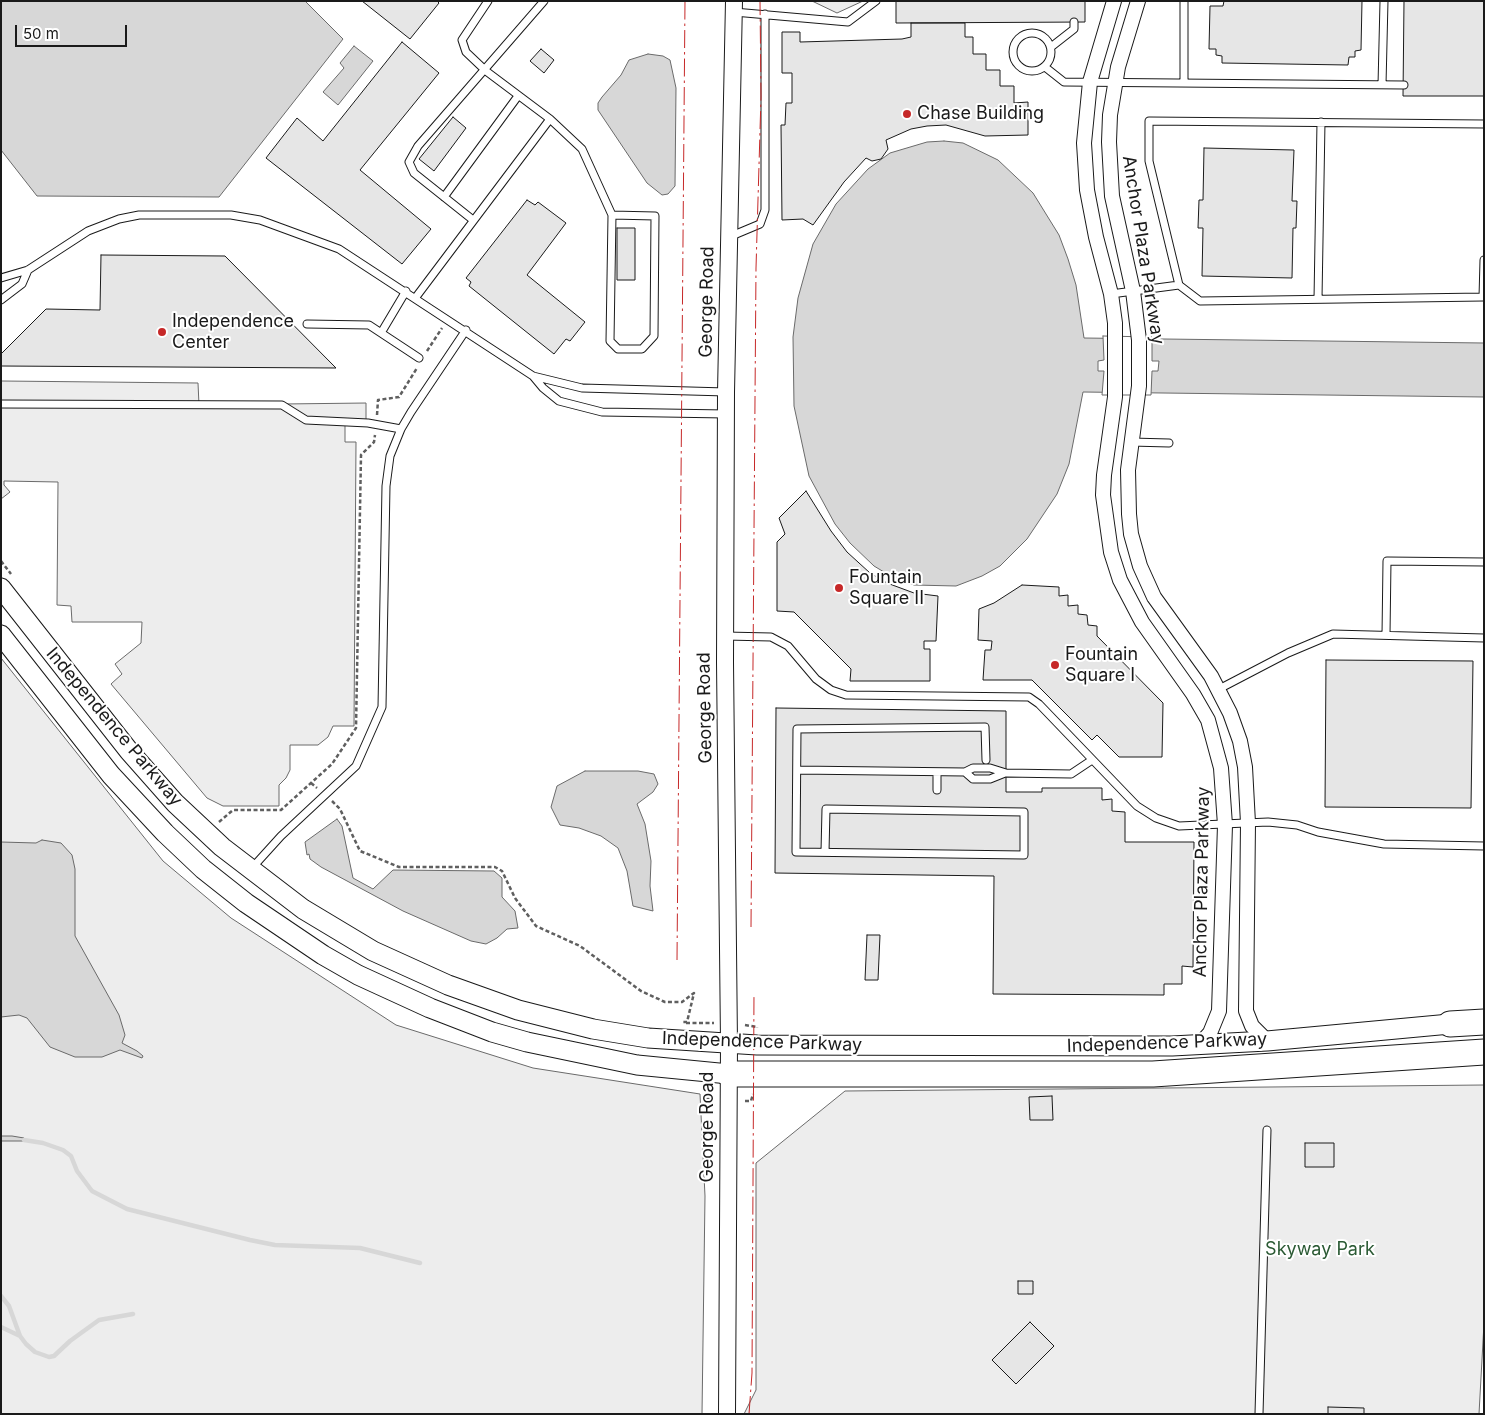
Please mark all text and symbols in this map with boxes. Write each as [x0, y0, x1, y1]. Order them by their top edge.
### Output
scale bar [18, 15, 130, 47]
text: 50 m [23, 24, 59, 43]
place label: Chase Building [917, 103, 1044, 125]
marker: Chase Building [901, 108, 913, 120]
street label: Anchor Plaza Parkway [1117, 154, 1169, 346]
street label: George Road [695, 246, 719, 358]
place label: Independence Center [172, 311, 294, 354]
marker: Independence Center [156, 326, 168, 338]
place label: Fountain Square II [849, 567, 924, 610]
marker: Fountain Square II [833, 582, 845, 594]
street label: Independence Parkway [41, 643, 187, 811]
place label: Fountain Square I [1065, 644, 1138, 686]
street label: George Road [693, 652, 717, 764]
marker: Fountain Square I [1049, 659, 1061, 671]
street label: Anchor Plaza Parkway [1190, 786, 1214, 978]
street label: Independence Parkway [662, 1028, 862, 1056]
street label: Independence Parkway [1067, 1029, 1267, 1057]
street label: George Road [697, 1071, 719, 1183]
park label: Skyway Park [1265, 1239, 1375, 1261]

